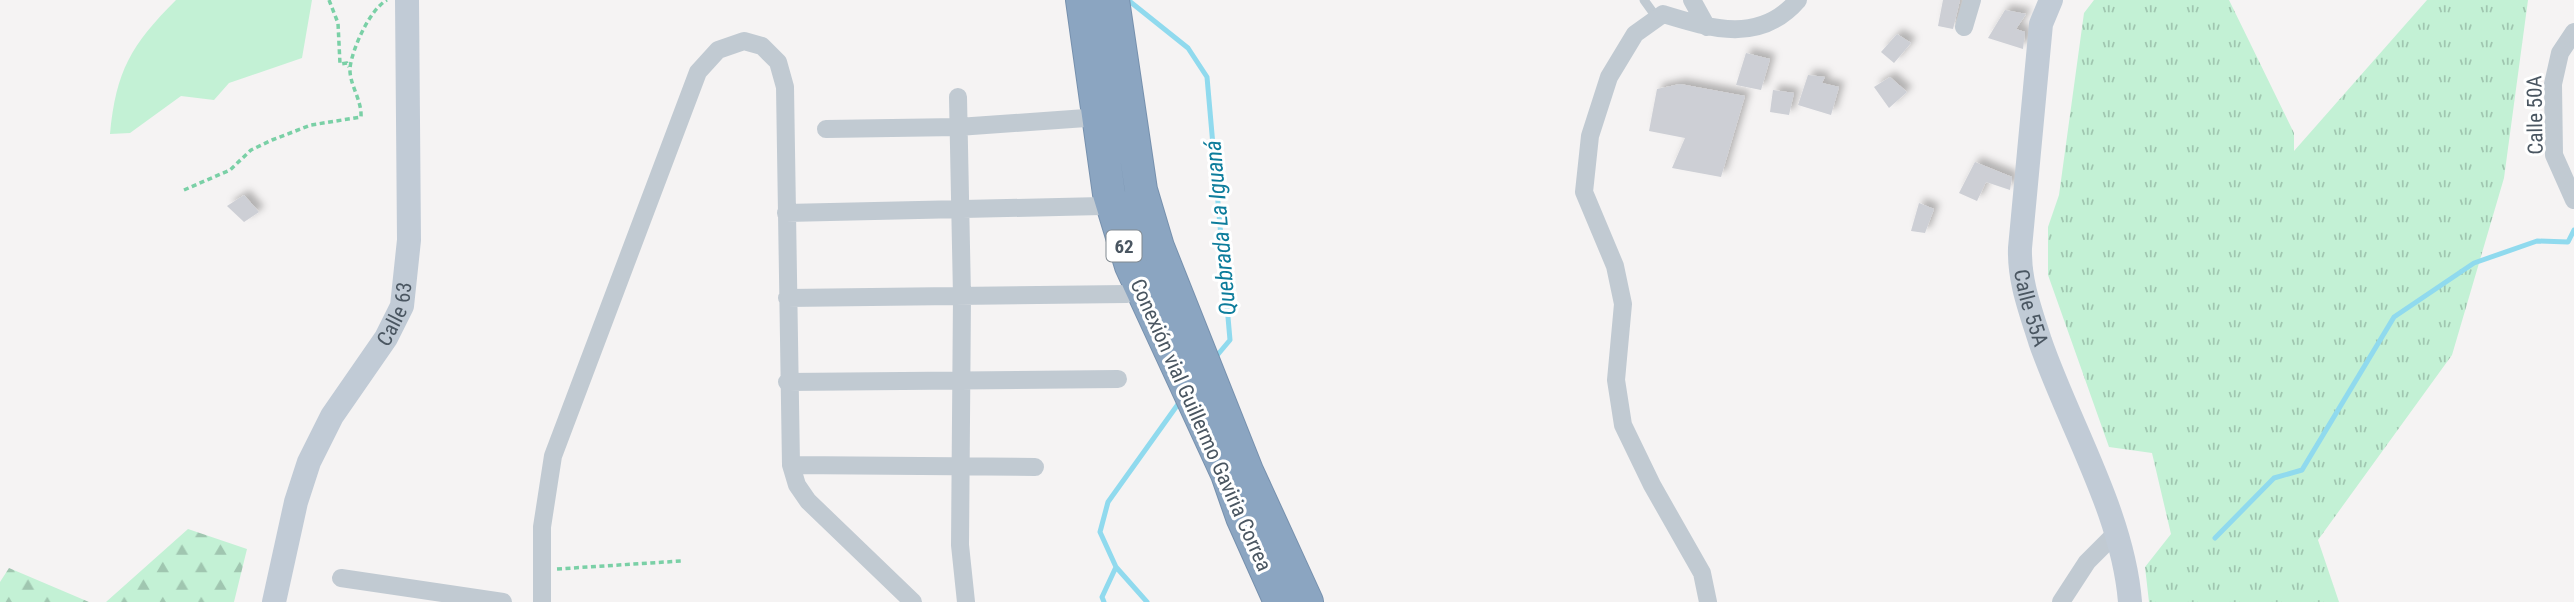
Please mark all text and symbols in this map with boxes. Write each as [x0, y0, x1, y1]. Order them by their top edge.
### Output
street label: Calle 50A [2522, 75, 2548, 155]
water label: Quebrada La Iguaná [1199, 139, 1242, 317]
road number: 62 [1106, 230, 1142, 262]
street label: Calle 55A [2009, 268, 2053, 349]
street label: Conexión vial Guillermo Gaviria Correa [1126, 275, 1276, 575]
street label: Calle 63 [372, 281, 416, 351]

